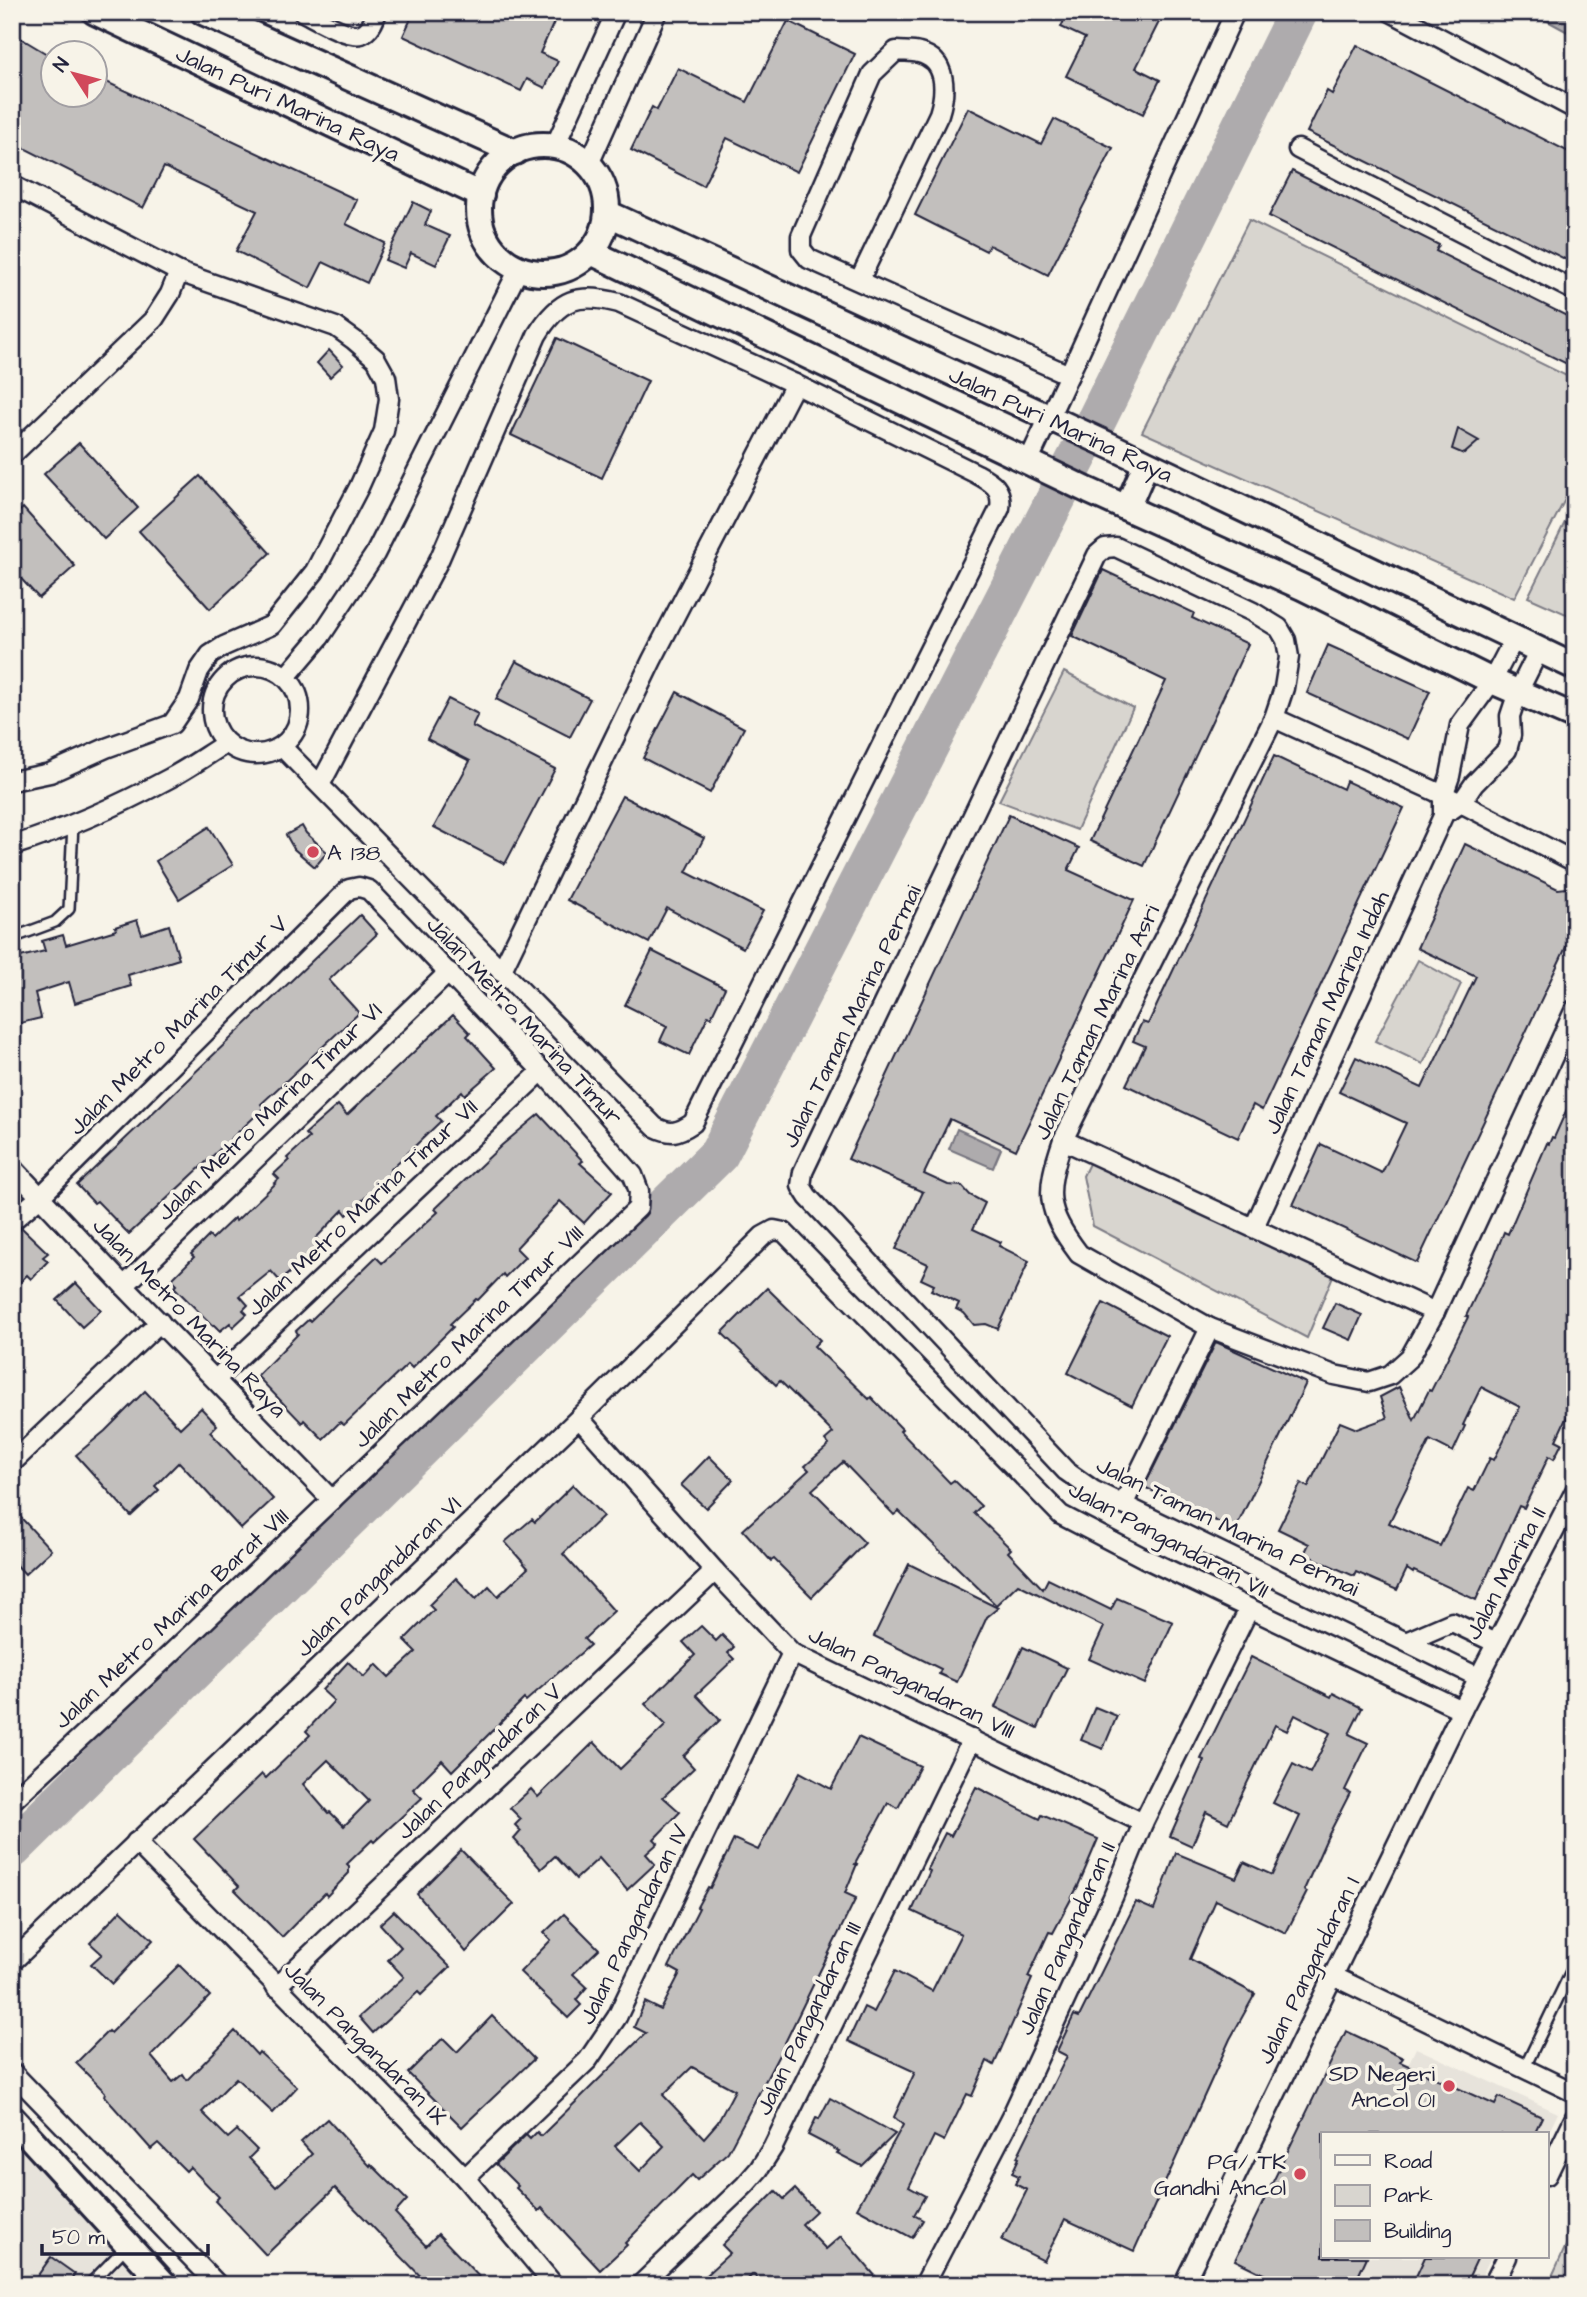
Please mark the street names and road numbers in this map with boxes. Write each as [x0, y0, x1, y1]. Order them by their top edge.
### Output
street label: Jalan Puri Marina Raya [170, 38, 405, 171]
street label: Jalan Puri Marina Raya [943, 359, 1178, 492]
street label: Jalan Taman Marina Permai [774, 879, 930, 1153]
street label: Jalan Taman Marina Indah [1256, 885, 1398, 1139]
street label: Jalan Taman Marina Asri [1026, 899, 1168, 1145]
street label: Jalan Metro Marina Timur V [62, 908, 296, 1143]
street label: Jalan Metro Marina Timur [419, 909, 630, 1132]
street label: Jalan Metro Marina Timur VI [150, 995, 389, 1228]
street label: Jalan Metro Marina Timur VII [240, 1092, 485, 1324]
street label: Jalan Metro Marina Raya [84, 1210, 294, 1426]
street label: Jalan Metro Marina Timur VIII [346, 1218, 591, 1456]
street label: Jalan Taman Marina Permai [1091, 1449, 1365, 1605]
street label: Jalan Pangandaran VII [1062, 1473, 1274, 1607]
street label: Jalan Pangandaran VI [289, 1489, 469, 1665]
street label: Jalan Metro Marina Barat VIII [47, 1501, 296, 1736]
street label: Jalan Marina II [1457, 1501, 1554, 1646]
street label: Jalan Pangandaran VIII [802, 1619, 1020, 1748]
street label: Jalan Pangandaran V [390, 1676, 571, 1848]
street label: Jalan Pangandaran IV [571, 1818, 698, 2030]
street label: Jalan Pangandaran II [1010, 1837, 1125, 2041]
street label: Jalan Pangandaran I [1250, 1871, 1369, 2070]
street label: Jalan Pangandaran III [748, 1916, 871, 2121]
street label: Jalan Pangandaran IX [276, 1955, 454, 2133]

